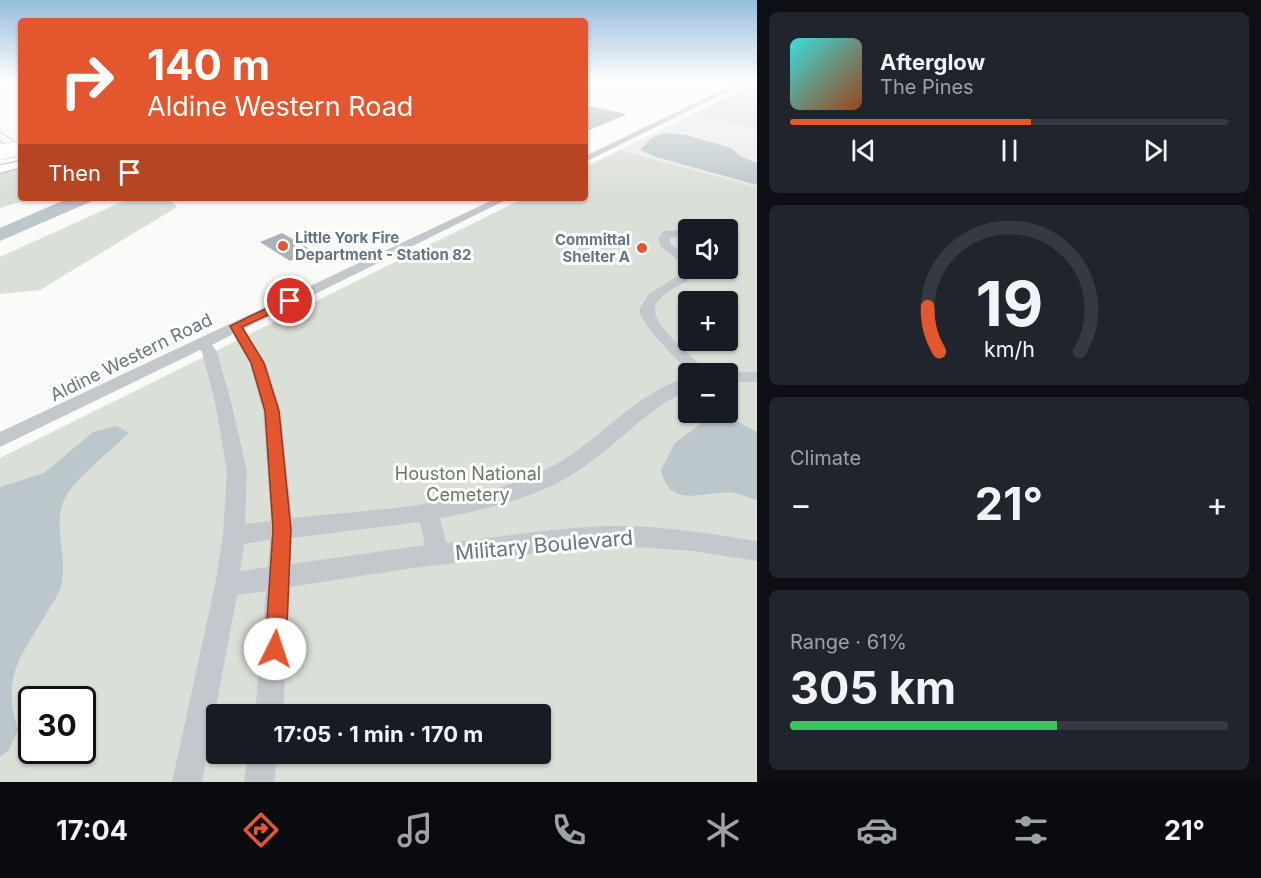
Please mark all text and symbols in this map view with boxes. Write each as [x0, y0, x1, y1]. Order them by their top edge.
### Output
text: 140 m [147, 39, 270, 90]
icon: right [48, 42, 126, 120]
text: Afterglow [880, 49, 985, 75]
text: The Pines [880, 75, 974, 99]
text: Aldine Western Road [147, 90, 413, 123]
icon: previous [847, 134, 880, 167]
icon: pause [993, 134, 1026, 167]
icon: next [1139, 134, 1172, 167]
icon: arrive [113, 156, 146, 189]
text: Then [48, 160, 101, 186]
map controls [678, 219, 738, 423]
button: sound [678, 219, 738, 279]
place label: Little York Fire Department - Station 82 [295, 228, 472, 264]
place label: Committal Shelter A [555, 230, 630, 266]
marker: Little York Fire Department - Station 82 [276, 239, 290, 253]
marker: Committal Shelter A [635, 241, 649, 255]
text: 19 [975, 266, 1043, 341]
pin [264, 275, 315, 326]
icon: arrive [273, 284, 306, 317]
button: + [678, 291, 738, 351]
street label: Aldine Western Road [47, 309, 215, 405]
text: km/h [984, 336, 1034, 362]
button: − [678, 363, 738, 423]
text: Climate [790, 446, 861, 470]
park label: Houston National Cemetery [395, 463, 541, 505]
text: 21° [975, 476, 1043, 531]
text: − [790, 484, 812, 524]
text: + [1206, 484, 1228, 524]
street label: Military Boulevard [454, 525, 634, 565]
position arrow [243, 617, 307, 681]
text: Range · 61% [790, 630, 907, 654]
text: 305 km [790, 660, 956, 715]
speed limit sign: 30 [18, 686, 96, 764]
text: 17:05 · 1 min · 170 m [274, 721, 483, 747]
icon: directions [240, 809, 282, 851]
icon: music [394, 809, 436, 851]
icon: phone [548, 809, 590, 851]
icon: climate [702, 809, 744, 851]
icon: car [856, 809, 898, 851]
icon: filters [1010, 809, 1052, 851]
text: 17:04 [56, 814, 128, 847]
text: 21° [1164, 814, 1205, 847]

